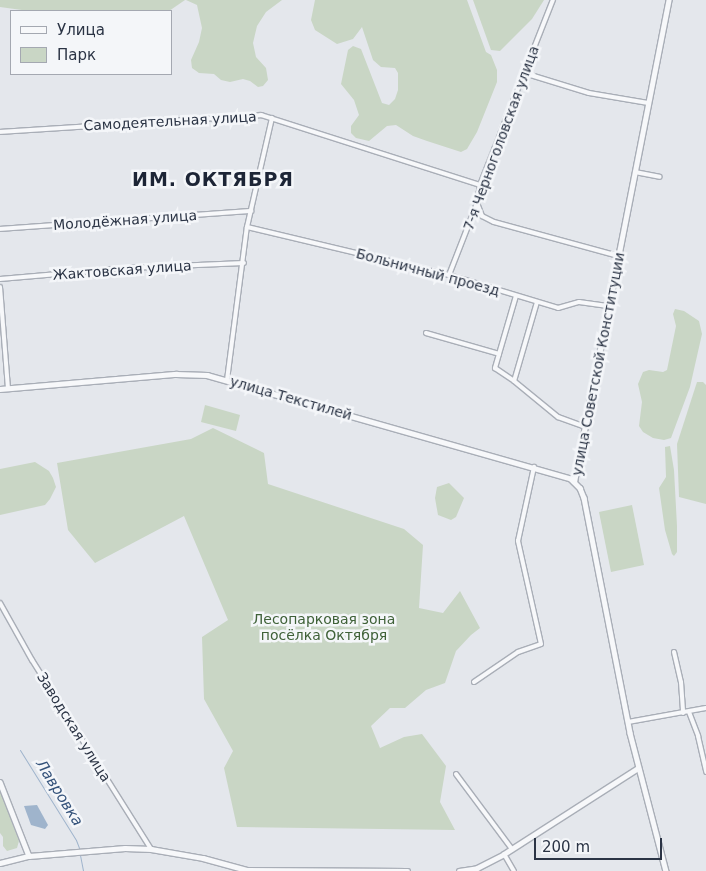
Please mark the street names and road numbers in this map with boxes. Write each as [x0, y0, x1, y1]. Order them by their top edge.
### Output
street label: 7-я Черноголовская улица [460, 43, 542, 233]
street label: Самодеятельная улица [83, 108, 257, 134]
street label: Молодёжная улица [53, 207, 197, 233]
street label: Больничный проезд [354, 245, 502, 299]
street label: улица Советской Конституции [568, 251, 628, 477]
street label: Жактовская улица [52, 257, 192, 283]
street label: улица Текстилей [228, 373, 354, 423]
street label: Заводская улица [33, 669, 115, 785]

